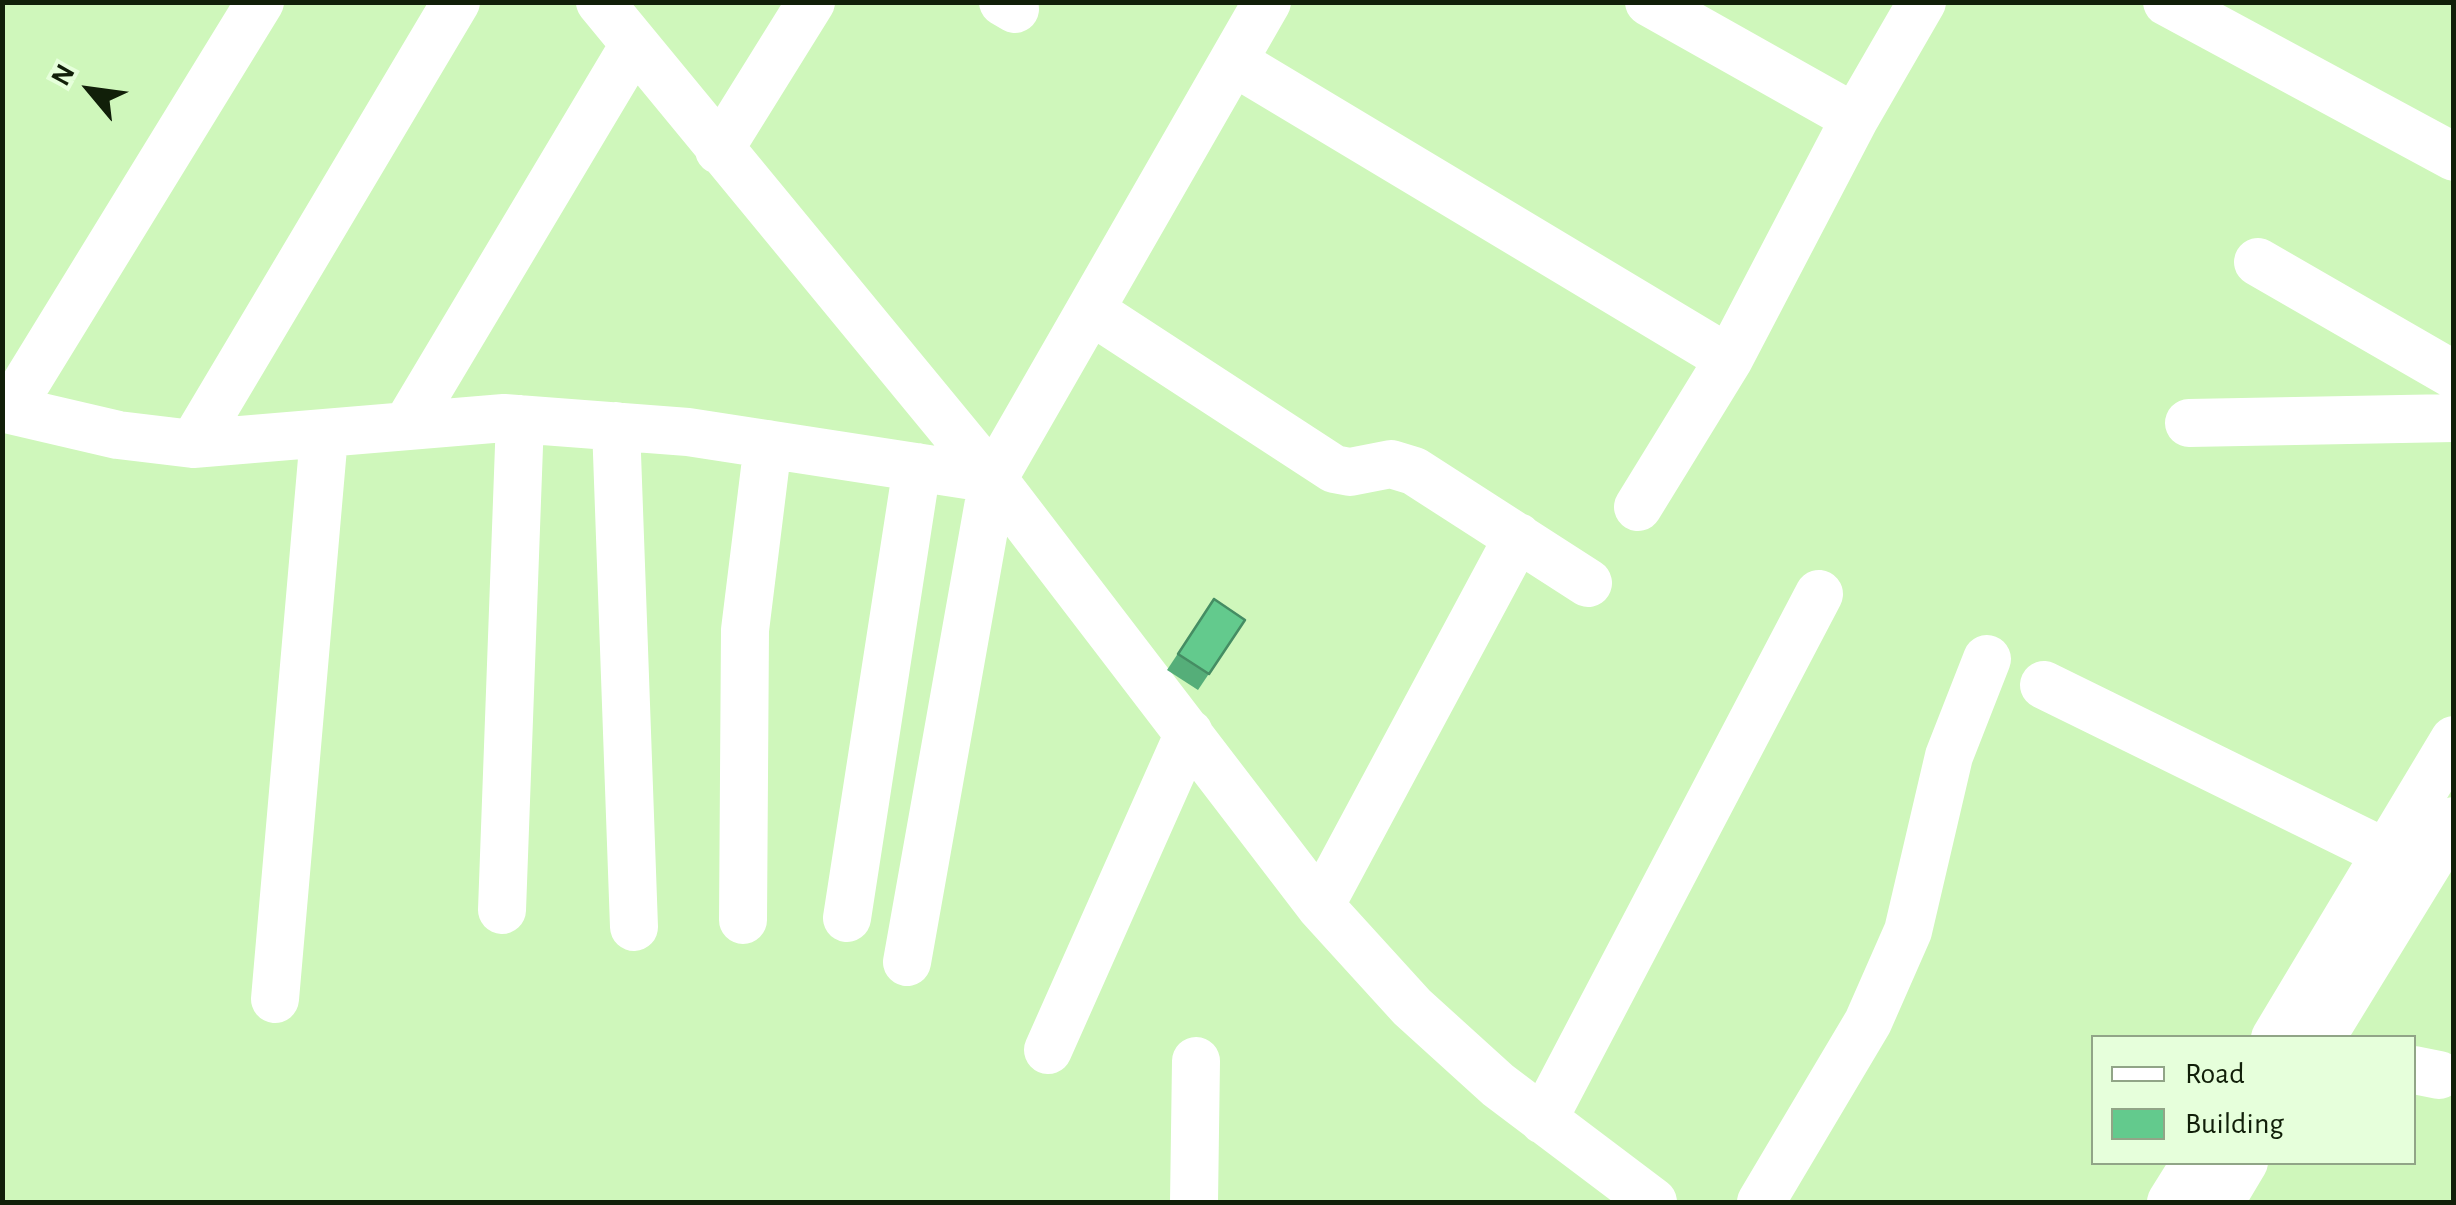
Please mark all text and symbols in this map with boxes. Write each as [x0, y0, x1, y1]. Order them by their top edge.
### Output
north arrow [40, 40, 140, 140]
text: N [47, 60, 81, 91]
legend [2091, 1035, 2416, 1165]
text: Road [2185, 1059, 2245, 1089]
text: Building [2185, 1109, 2284, 1139]

